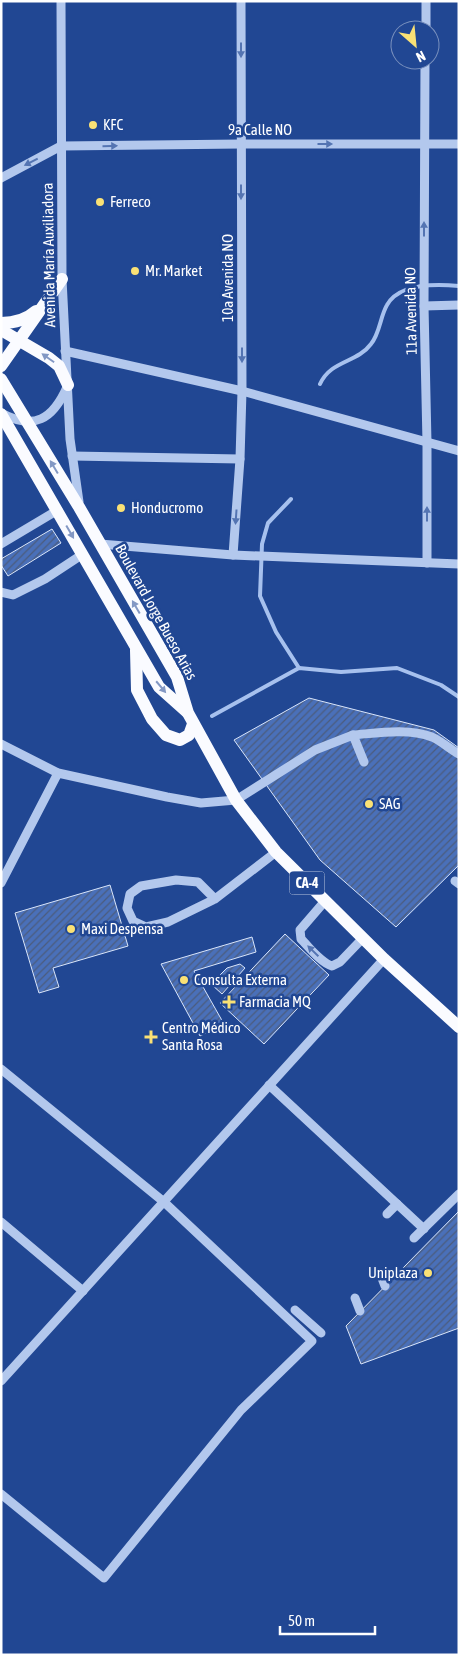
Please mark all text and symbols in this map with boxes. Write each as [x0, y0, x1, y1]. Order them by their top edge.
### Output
north arrow [390, 20, 440, 70]
one-way arrow [237, 42, 245, 58]
text: N [414, 48, 428, 66]
place label: KFC [103, 116, 123, 133]
marker: KFC [87, 119, 99, 131]
street label: 9a Calle NO [228, 121, 292, 138]
one-way arrow [317, 140, 333, 148]
one-way arrow [102, 142, 118, 150]
one-way arrow [24, 158, 39, 166]
street label: Avenida María Auxiliadora [39, 182, 58, 328]
one-way arrow [237, 185, 245, 201]
place label: Ferreco [110, 193, 151, 210]
marker: Ferreco [94, 196, 106, 208]
one-way arrow [420, 221, 428, 237]
street label: 10a Avenida NO [219, 234, 236, 322]
place label: Mr. Market [145, 262, 202, 279]
marker: Mr. Market [129, 265, 141, 277]
street label: 11a Avenida NO [401, 267, 420, 355]
one-way arrow [238, 347, 246, 363]
one-way arrow [41, 353, 55, 363]
one-way arrow [50, 460, 59, 473]
place label: Honducromo [131, 499, 203, 516]
marker: Honducromo [115, 502, 127, 514]
one-way arrow [423, 506, 431, 522]
one-way arrow [231, 509, 239, 525]
one-way arrow [66, 525, 75, 538]
street label: Boulevard Jorge Bueso Arias [112, 541, 201, 683]
one-way arrow [132, 600, 141, 614]
one-way arrow [155, 681, 166, 694]
place label: SAG [379, 795, 401, 812]
marker: SAG [363, 798, 375, 810]
road number: CA-4 [290, 871, 324, 894]
place label: Maxi Despensa [81, 920, 164, 937]
marker: Maxi Despensa [65, 923, 77, 935]
one-way arrow [308, 945, 320, 957]
place label: Consulta Externa [194, 971, 287, 988]
marker: Consulta Externa [178, 974, 190, 986]
place label: Farmacia MQ [239, 993, 311, 1010]
marker: Farmacia MQ [223, 996, 235, 1008]
place label: Centro Médico Santa Rosa [162, 1019, 241, 1053]
marker: Centro Médico Santa Rosa [144, 1030, 158, 1044]
place label: Uniplaza [368, 1264, 418, 1281]
marker: Uniplaza [422, 1267, 434, 1279]
scale bar [280, 1604, 375, 1636]
text: 50 m [288, 1612, 315, 1629]

